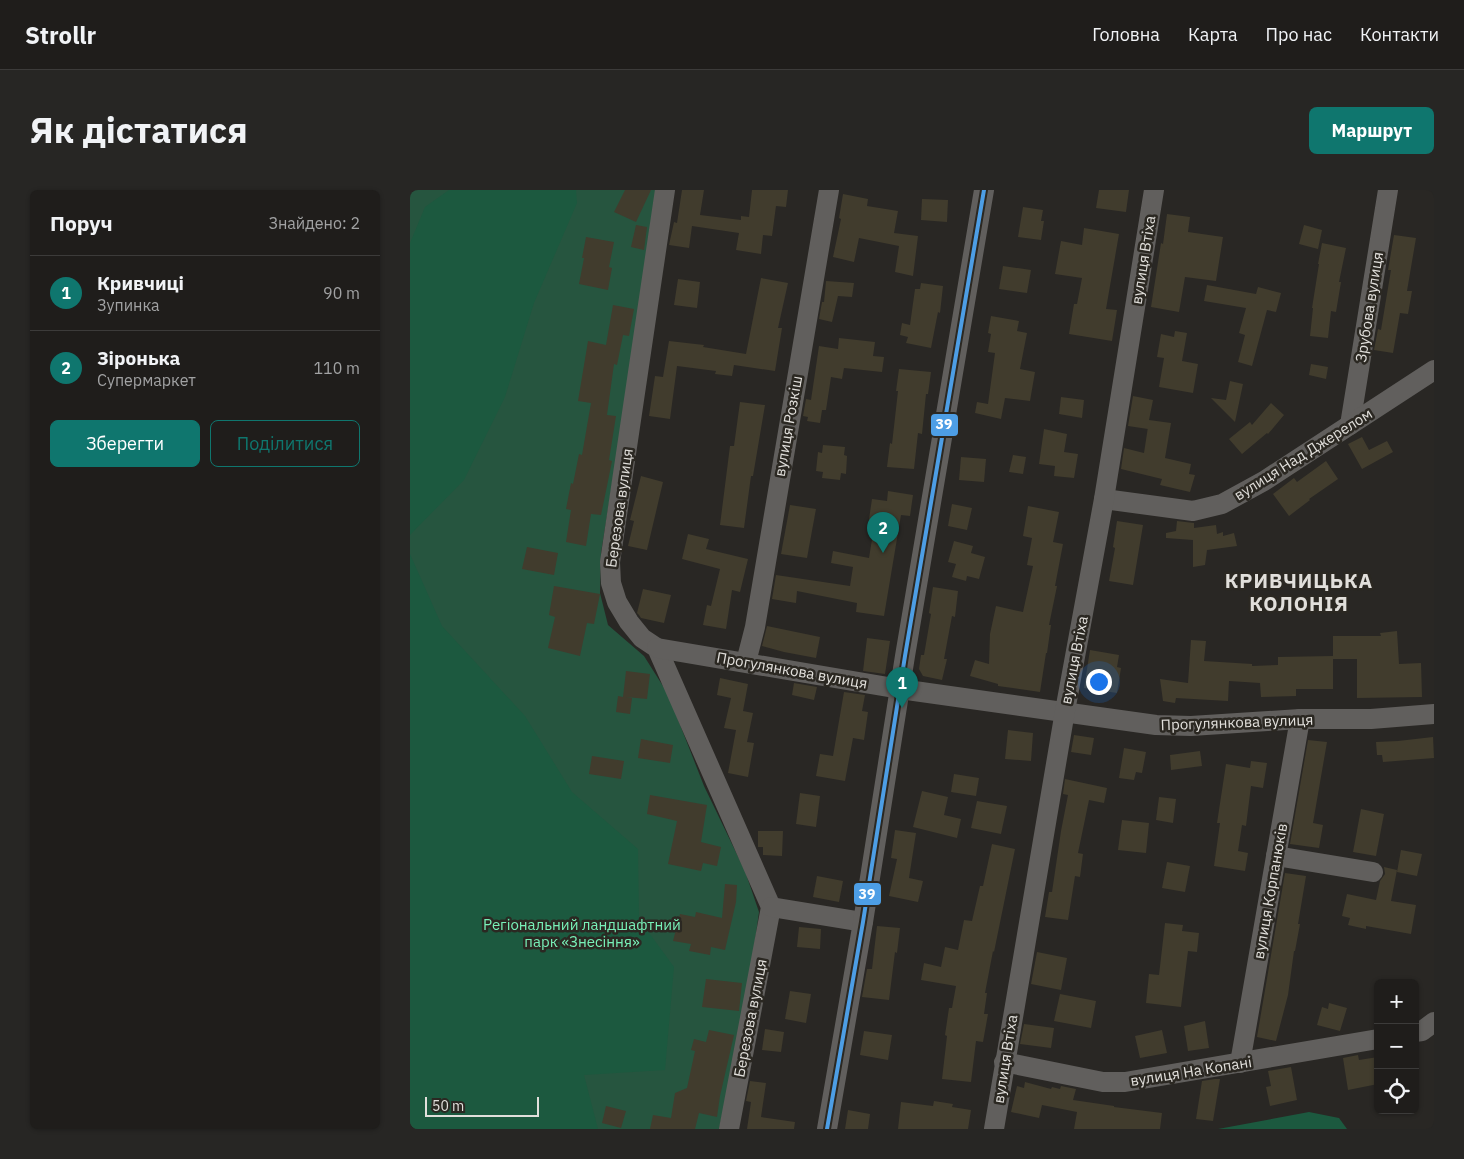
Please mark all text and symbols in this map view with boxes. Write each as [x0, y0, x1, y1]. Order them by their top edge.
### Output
text: Strollr [25, 19, 96, 51]
text: Головна [1092, 23, 1160, 46]
text: Карта [1188, 23, 1238, 46]
text: Про нас [1266, 23, 1332, 46]
text: Контакти [1360, 23, 1439, 46]
text: Як дістатися [30, 107, 248, 153]
button: Маршрут [1309, 107, 1434, 154]
text: Поруч [50, 209, 113, 237]
text: Знайдено: 2 [268, 213, 360, 233]
street label: вулиця Втіха [1127, 214, 1159, 306]
street label: Зрубова вулиця [1351, 250, 1387, 364]
text: Кривчиці [97, 271, 184, 295]
text: 1 [61, 283, 71, 303]
text: 90 m [323, 283, 360, 303]
text: Зупинка [97, 295, 160, 315]
text: Зіронька [97, 346, 180, 370]
text: 2 [61, 358, 71, 378]
text: 110 m [313, 358, 360, 378]
text: Супермаркет [97, 370, 196, 390]
street label: вулиця Розкіш [770, 374, 806, 478]
street label: вулиця Над Джерелом [1230, 404, 1376, 504]
line badge: 39 [930, 413, 959, 437]
text: 39 [936, 415, 952, 433]
button: Зберегти [50, 420, 200, 467]
button: Поділитися [210, 420, 360, 467]
street label: Березова вулиця [601, 447, 637, 569]
pin: 2 [867, 512, 899, 553]
district label: КРИВЧИЦЬКА КОЛОНІЯ [1225, 567, 1373, 617]
street label: вулиця Втіха [1056, 614, 1092, 706]
street label: Прогулянкова вулиця [715, 647, 869, 693]
pin: 1 [886, 667, 918, 708]
your location [1086, 669, 1112, 695]
street label: Прогулянкова вулиця [1160, 710, 1314, 734]
street label: вулиця Корпанюків [1249, 822, 1291, 960]
line badge: 39 [853, 882, 882, 906]
text: 39 [859, 885, 875, 903]
park label: Регіональний ландшафтний парк «Знесіння» [483, 915, 681, 951]
street label: Березова вулиця [729, 957, 771, 1079]
map controls [1374, 979, 1419, 1114]
button: + [1374, 979, 1419, 1024]
street label: вулиця Втіха [989, 1013, 1021, 1105]
button: − [1374, 1024, 1419, 1069]
street label: вулиця На Копані [1129, 1052, 1253, 1090]
button: locate [1374, 1069, 1419, 1114]
scale bar [425, 1094, 539, 1117]
text: 50 m [432, 1097, 464, 1115]

